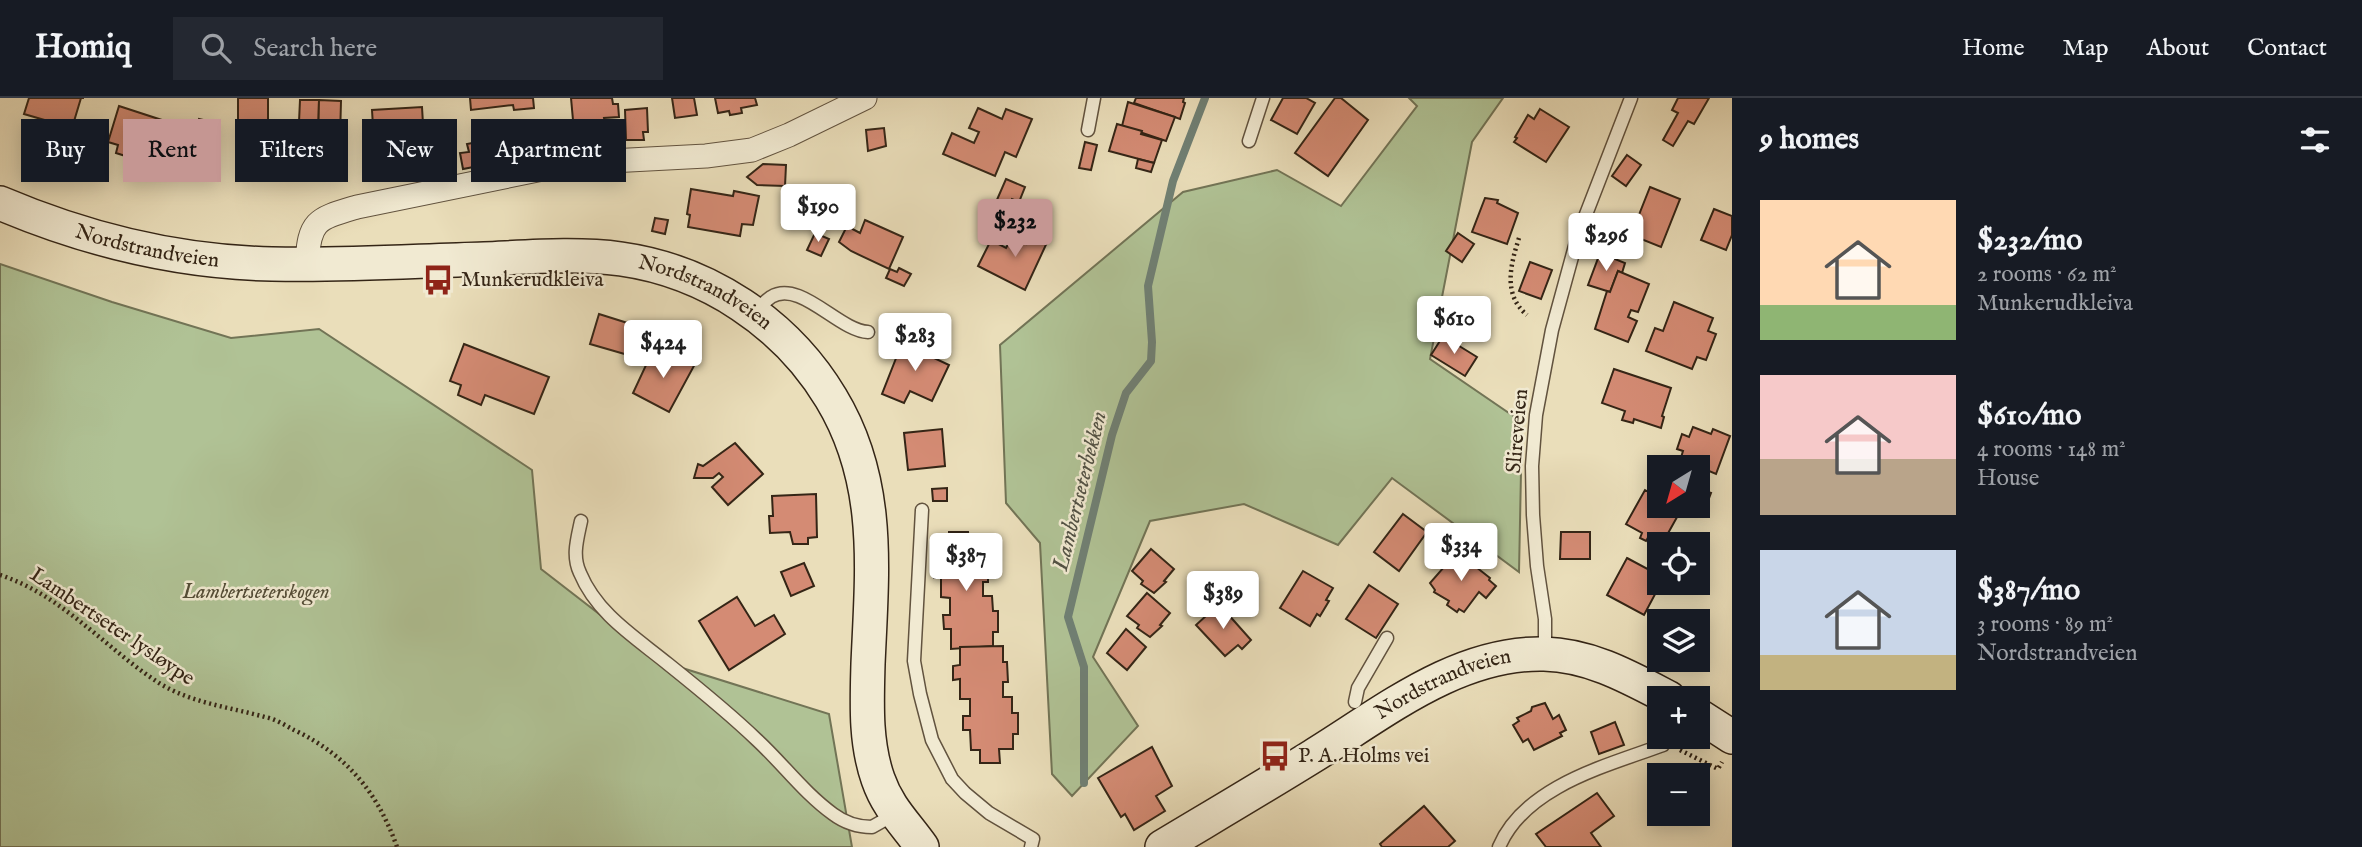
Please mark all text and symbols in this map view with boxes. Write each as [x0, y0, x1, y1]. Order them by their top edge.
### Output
search box [173, 17, 663, 80]
text: Homiq [35, 27, 131, 69]
icon: search [197, 29, 235, 67]
text: Search here [253, 32, 377, 65]
text: Home [1962, 33, 2025, 64]
text: Map [2063, 33, 2109, 64]
text: About [2147, 33, 2209, 64]
text: Contact [2247, 33, 2327, 64]
chip: Buy [21, 119, 109, 182]
chip: Rent [123, 119, 221, 182]
chip: Filters [235, 119, 348, 182]
chip: New [362, 119, 457, 182]
chip: Apartment [471, 119, 626, 182]
text: 9 homes [1760, 121, 1859, 159]
icon: filters [2296, 121, 2334, 159]
pin: $190 [777, 184, 859, 244]
text: $190 [797, 192, 839, 221]
pin: $232 [974, 200, 1056, 259]
text: $232 [994, 207, 1036, 236]
pin: $296 [1565, 214, 1647, 273]
street label: Nordstrandveien [72, 218, 220, 274]
text: $296 [1584, 221, 1628, 250]
text: $232/mo [1977, 222, 2082, 260]
icon: home [1816, 228, 1900, 312]
street label: Nordstrandveien [636, 249, 778, 336]
text: 2 rooms · 62 m² [1977, 260, 2117, 289]
bus stop icon: Munkerudkleiva [421, 263, 455, 297]
place label: Munkerudkleiva [461, 267, 604, 294]
text: Munkerudkleiva [1977, 289, 2133, 318]
pin: $610 [1413, 296, 1495, 356]
text: $610 [1433, 304, 1475, 333]
pin: $283 [874, 314, 956, 373]
pin: $424 [622, 320, 704, 380]
text: $283 [894, 321, 936, 350]
text: $424 [640, 328, 686, 357]
street label: Slireveien [1501, 388, 1535, 474]
text: $610/mo [1977, 397, 2081, 435]
icon: home [1816, 403, 1900, 487]
water label: Lambertseterbekken [1046, 408, 1114, 575]
text: 4 rooms · 148 m² [1977, 435, 2126, 464]
north arrow [1647, 455, 1710, 518]
map controls [1647, 455, 1710, 826]
text: House [1977, 464, 2039, 493]
pin: $334 [1420, 524, 1502, 583]
text: $334 [1440, 531, 1482, 560]
button: locate [1647, 532, 1710, 595]
pin: $387 [925, 533, 1007, 593]
text: $387 [945, 541, 987, 570]
street label: Lambertseter lysløype [24, 562, 200, 692]
pin: $389 [1182, 572, 1264, 631]
text: $387/mo [1977, 572, 2080, 610]
icon: home [1816, 578, 1900, 662]
park label: Lambertseterskogen [181, 579, 330, 606]
text: $389 [1203, 579, 1243, 608]
button: layers [1647, 609, 1710, 672]
text: 3 rooms · 89 m² [1977, 610, 2113, 639]
text: Nordstrandveien [1977, 639, 2138, 668]
street label: Nordstrandveien [1370, 643, 1513, 726]
button: + [1647, 686, 1710, 749]
bus stop icon: P. A. Holms vei [1258, 739, 1292, 773]
place label: P. A. Holms vei [1298, 743, 1429, 770]
button: − [1647, 763, 1710, 826]

